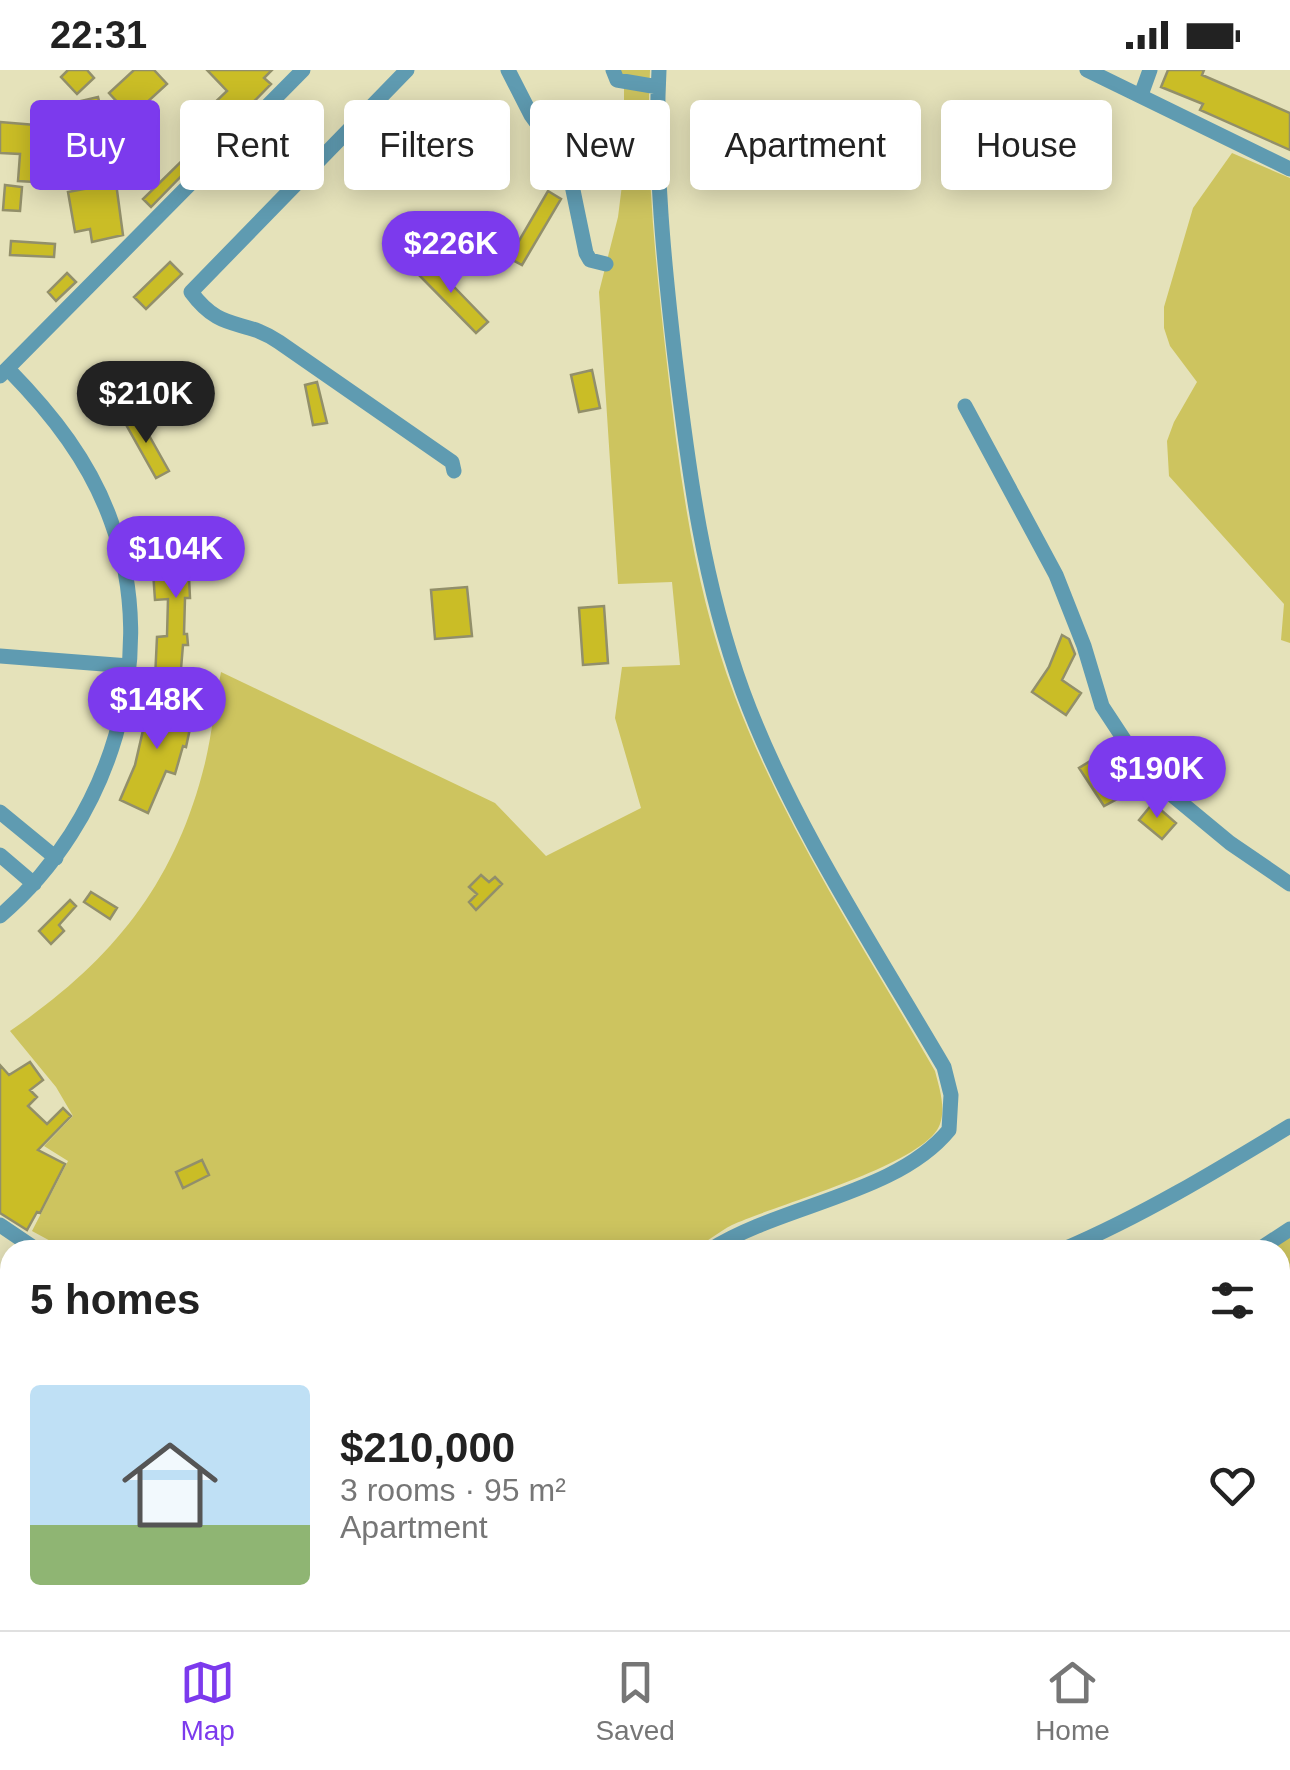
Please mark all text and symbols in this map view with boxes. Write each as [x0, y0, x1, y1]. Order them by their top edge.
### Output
text: 22:31 [50, 14, 147, 56]
chip: Buy [30, 100, 160, 190]
chip: Rent [180, 100, 324, 190]
chip: Filters [344, 100, 510, 190]
chip: New [530, 100, 670, 190]
chip: Apartment [690, 100, 921, 190]
chip: House [941, 100, 1112, 190]
pin: $226K [381, 211, 521, 296]
text: $226K [404, 225, 498, 261]
pin: $210K [76, 361, 216, 446]
text: $210K [99, 375, 193, 411]
pin: $104K [106, 516, 246, 601]
text: $104K [129, 530, 223, 566]
pin: $148K [87, 667, 227, 752]
text: $148K [110, 681, 204, 717]
pin: $190K [1087, 736, 1227, 821]
text: $190K [1110, 750, 1204, 786]
icon: filters [1205, 1273, 1260, 1328]
text: 5 homes [30, 1276, 200, 1323]
text: $210,000 [340, 1424, 515, 1471]
icon: home [110, 1425, 230, 1545]
icon: heart [1205, 1458, 1260, 1513]
text: 3 rooms · 95 m² [340, 1472, 566, 1508]
text: Apartment [340, 1509, 488, 1545]
tab: Map [180, 1655, 235, 1747]
tab: Saved [595, 1655, 675, 1747]
tab: Home [1035, 1655, 1110, 1747]

